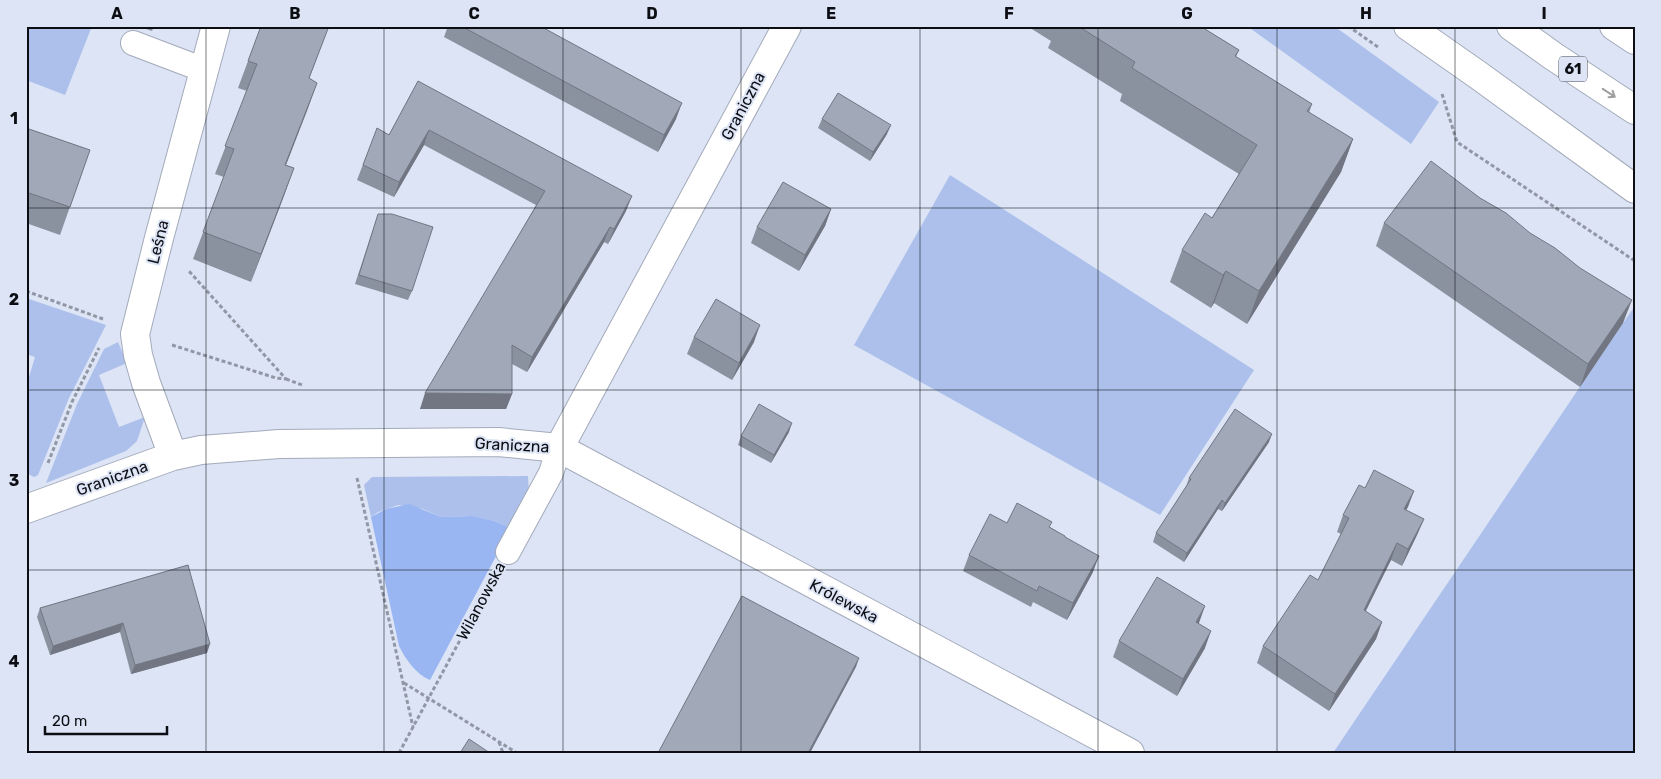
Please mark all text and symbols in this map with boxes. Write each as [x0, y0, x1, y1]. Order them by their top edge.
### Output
text: A [111, 4, 123, 23]
text: B [289, 4, 301, 23]
text: C [468, 4, 480, 23]
text: D [646, 4, 658, 23]
text: E [826, 4, 836, 23]
text: F [1004, 4, 1014, 23]
text: G [1181, 4, 1193, 23]
text: H [1360, 4, 1372, 23]
text: I [1541, 4, 1547, 23]
road number: 61 [1559, 56, 1587, 82]
street label: Graniczna [717, 69, 769, 143]
one-way arrow [1602, 89, 1616, 99]
text: 1 [10, 109, 18, 128]
street label: Leśna [143, 218, 173, 266]
text: 2 [9, 290, 19, 309]
street label: Graniczna [474, 434, 550, 456]
street label: Graniczna [74, 456, 150, 500]
text: 3 [9, 471, 19, 490]
street label: Wilanowska [452, 559, 510, 643]
street label: Królewska [806, 575, 882, 627]
text: 4 [9, 652, 20, 671]
scale bar [45, 704, 168, 736]
text: 20 m [52, 712, 87, 730]

